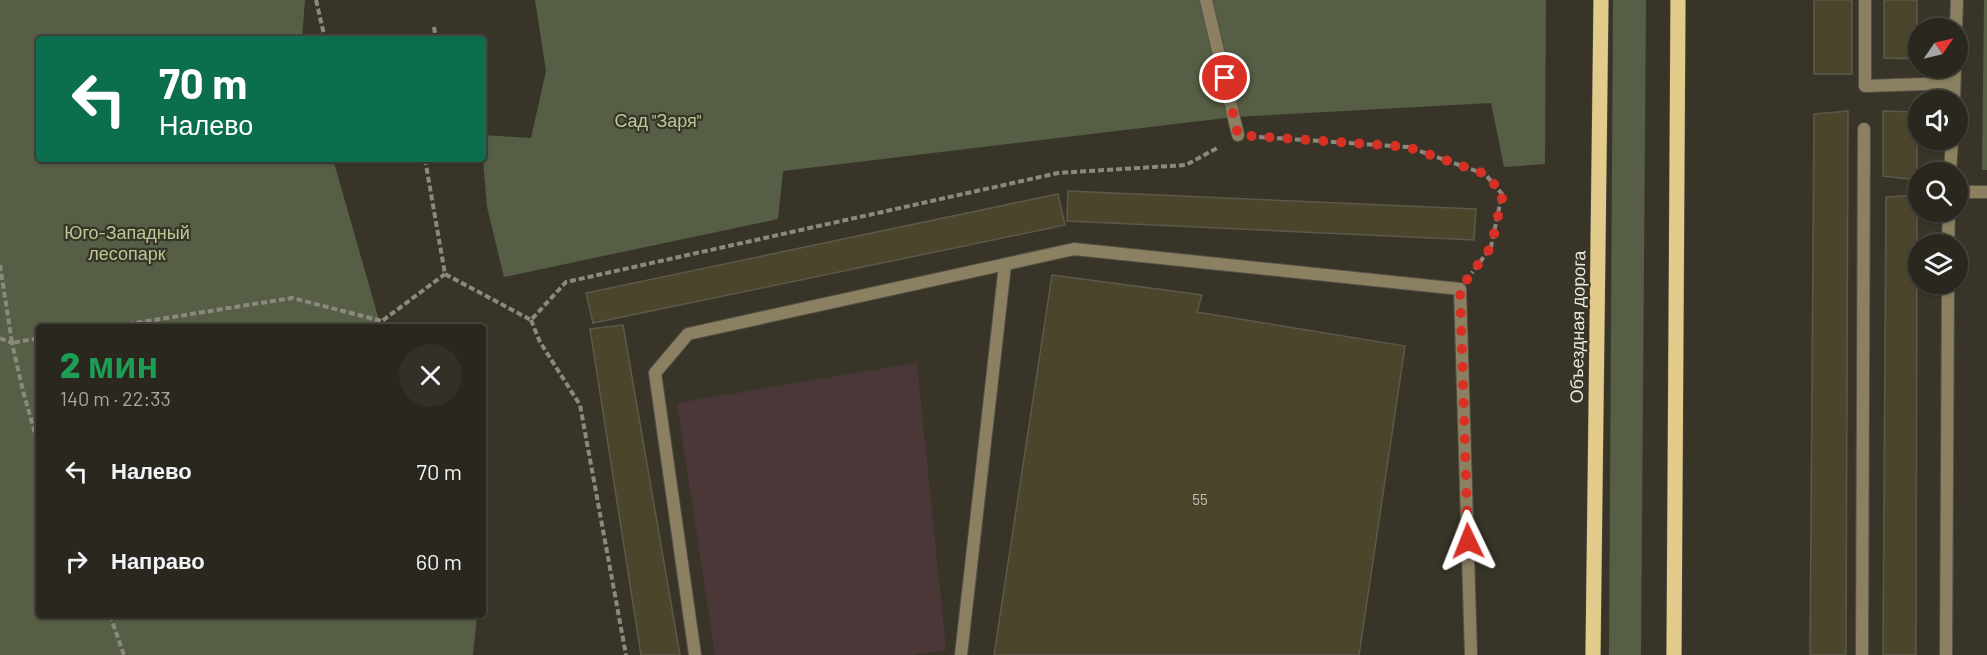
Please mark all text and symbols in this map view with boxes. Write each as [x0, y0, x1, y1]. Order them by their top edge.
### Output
north arrow [1908, 18, 1968, 78]
map controls [1908, 18, 1968, 294]
pin [1199, 52, 1250, 103]
text: 70 m [159, 57, 247, 107]
icon: left [60, 60, 138, 138]
icon: arrive [1208, 61, 1241, 94]
button: sound [1908, 90, 1968, 150]
text: Налево [159, 108, 253, 140]
park label: Сад "Заря" [614, 109, 702, 131]
button: search [1908, 162, 1968, 222]
park label: Юго-Западный лесопарк [64, 221, 190, 264]
button: layers [1908, 234, 1968, 294]
street label: Объездная дорога [1565, 249, 1589, 404]
text: 2 мин [60, 342, 158, 385]
button: close [399, 344, 462, 407]
text: 140 m · 22:33 [60, 386, 171, 410]
icon: left [60, 455, 93, 488]
text: Налево [111, 457, 192, 483]
text: 70 m [417, 458, 462, 484]
house number: 55 [1192, 490, 1208, 508]
position arrow [1436, 509, 1500, 573]
icon: right [60, 545, 93, 578]
text: Направо [111, 547, 205, 573]
text: 60 m [416, 548, 462, 574]

